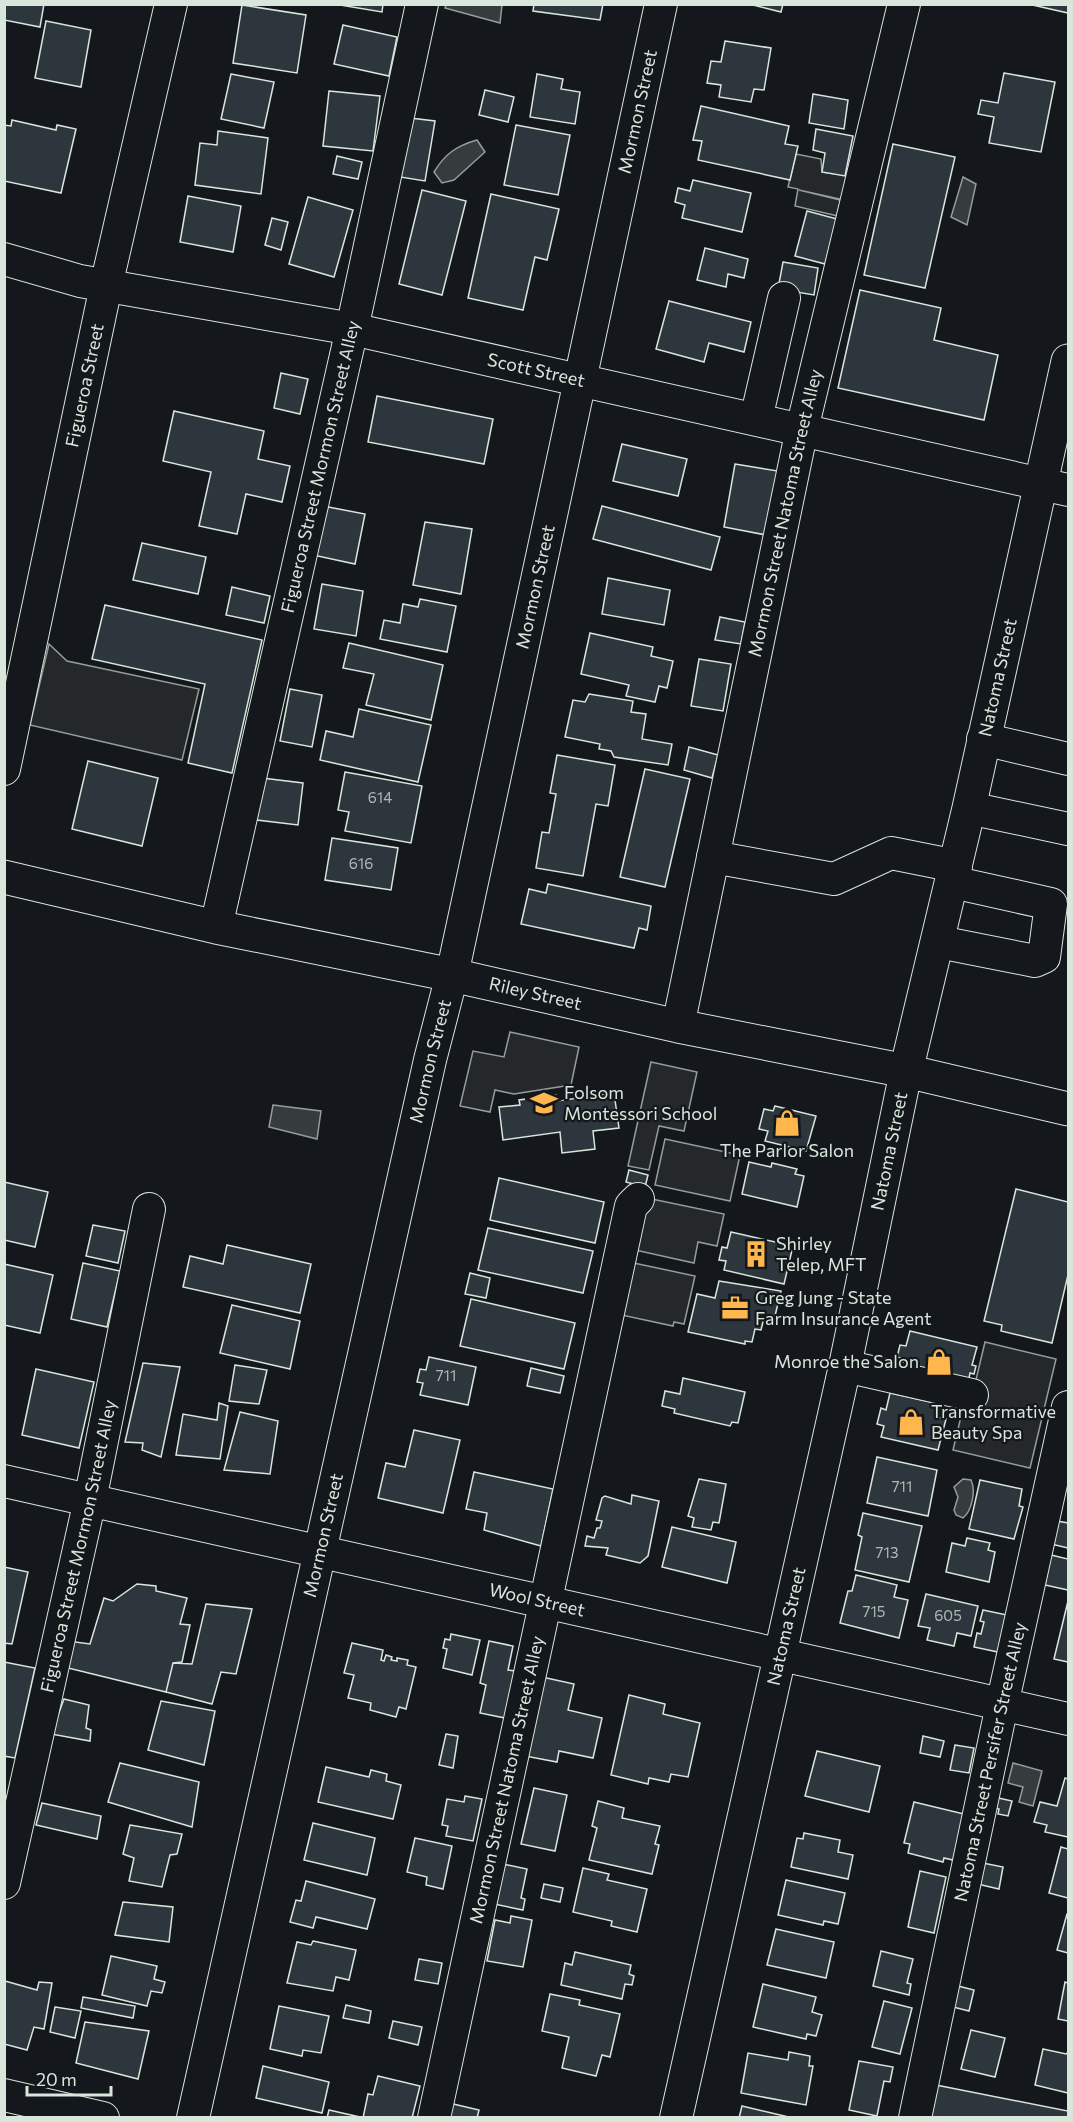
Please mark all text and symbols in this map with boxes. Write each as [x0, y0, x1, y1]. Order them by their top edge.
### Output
street label: Mormon Street [613, 48, 661, 176]
street label: Figueroa Street Mormon Street Alley [276, 318, 364, 615]
street label: Figueroa Street [60, 321, 108, 449]
street label: Scott Street [485, 348, 587, 391]
street label: Mormon Street Natoma Street Alley [743, 367, 826, 659]
street label: Mormon Street [511, 523, 559, 651]
street label: Natoma Street [973, 616, 1021, 739]
house number: 614 [368, 788, 392, 806]
house number: 616 [349, 854, 373, 872]
street label: Riley Street [487, 972, 584, 1014]
street label: Mormon Street [404, 997, 455, 1125]
place label: Folsom Montessori School [564, 1081, 717, 1124]
school or university icon: Folsom Montessori School [529, 1088, 559, 1118]
street label: Natoma Street [865, 1090, 911, 1212]
shop icon: The Parlor Salon [772, 1108, 802, 1138]
place label: The Parlor Salon [720, 1139, 854, 1161]
place label: Shirley Telep, MFT [776, 1232, 867, 1275]
building icon: Shirley Telep, MFT [741, 1239, 771, 1269]
place label: Greg Jung - State Farm Insurance Agent [755, 1286, 932, 1329]
office icon: Greg Jung - State Farm Insurance Agent [720, 1293, 750, 1323]
shop icon: Monroe the Salon [924, 1347, 954, 1377]
place label: Monroe the Salon [774, 1350, 919, 1372]
house number: 711 [436, 1366, 456, 1384]
street label: Figueroa Street Mormon Street Alley [35, 1398, 120, 1695]
place label: Transformative Beauty Spa [931, 1400, 1056, 1443]
shop icon: Transformative Beauty Spa [896, 1407, 926, 1437]
street label: Mormon Street [298, 1471, 347, 1599]
house number: 711 [892, 1477, 912, 1495]
house number: 713 [876, 1543, 898, 1561]
street label: Natoma Street [762, 1565, 809, 1687]
street label: Wool Street [487, 1578, 587, 1621]
house number: 715 [863, 1602, 885, 1620]
house number: 605 [934, 1606, 962, 1624]
street label: Natoma Street Persifer Street Alley [949, 1620, 1030, 1904]
street label: Mormon Street Natoma Street Alley [464, 1634, 548, 1926]
scale bar [27, 2059, 111, 2097]
text: 20 m [36, 2068, 77, 2090]

